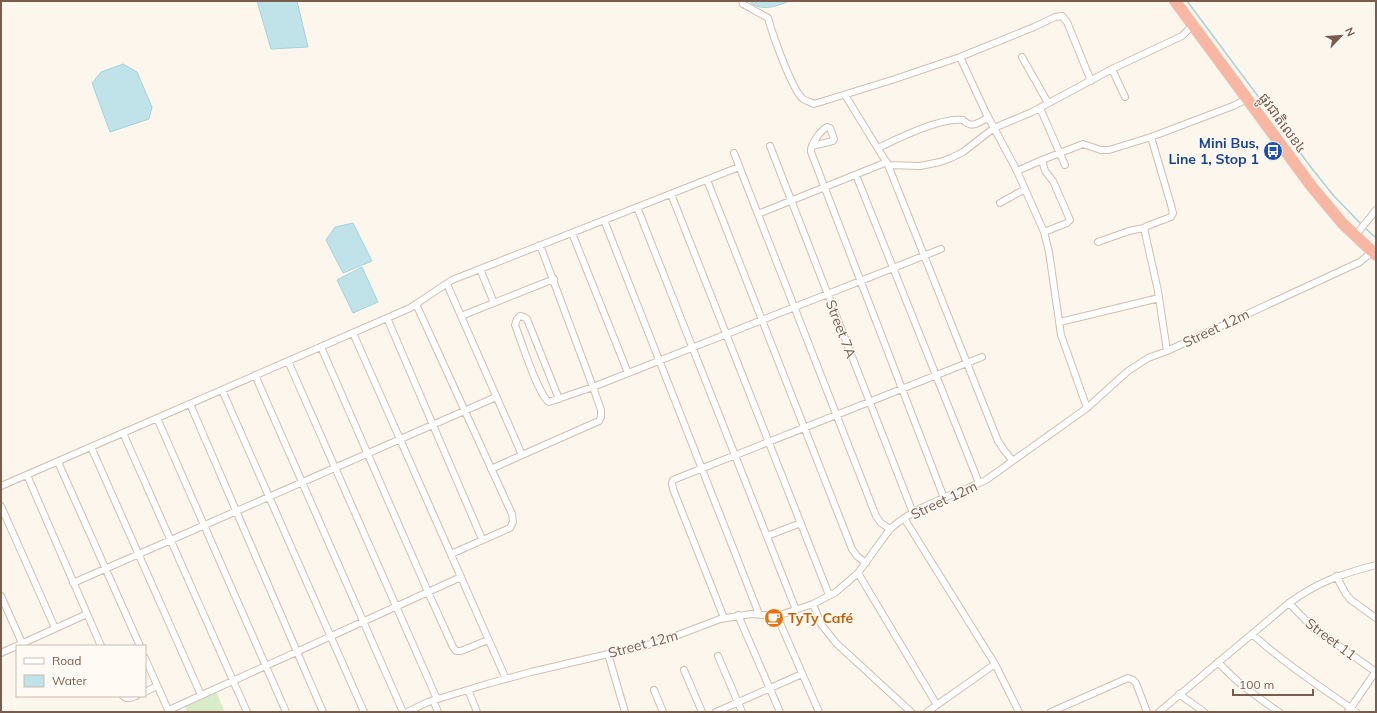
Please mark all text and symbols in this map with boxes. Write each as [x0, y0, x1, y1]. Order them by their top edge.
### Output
north arrow [1321, 16, 1361, 56]
text: N [1342, 25, 1358, 38]
street label: ផ្លូវជាតិលេខ៤ [1253, 89, 1311, 158]
place label: Mini Bus, Line 1, Stop 1 [1168, 134, 1259, 168]
bus stop icon: Mini Bus, Line 1, Stop 1 [1262, 140, 1284, 162]
street label: Street 7A [822, 297, 861, 361]
street label: Street 12m [1180, 305, 1252, 351]
street label: Street 12m [908, 477, 980, 523]
cafe icon: TyTy Café [763, 607, 785, 629]
place label: TyTy Café [788, 609, 853, 627]
street label: Street 11 [1302, 614, 1360, 664]
street label: Street 12m [606, 626, 680, 662]
legend [16, 645, 146, 697]
text: Road [52, 653, 81, 668]
scale bar [1233, 671, 1313, 697]
text: Water [52, 673, 88, 688]
text: 100 m [1239, 677, 1274, 692]

